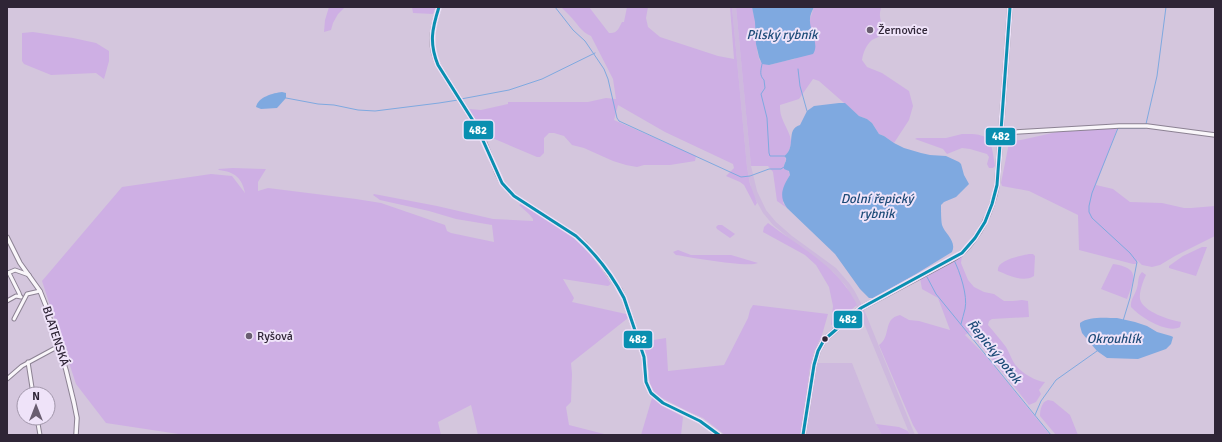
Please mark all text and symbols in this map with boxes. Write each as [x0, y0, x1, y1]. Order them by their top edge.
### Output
place label: Žernovice [878, 23, 928, 38]
marker: Žernovice [865, 25, 875, 35]
water label: Pilský rybník [746, 27, 819, 43]
line badge: 482 [463, 120, 494, 140]
text: 482 [469, 124, 487, 137]
line badge: 482 [985, 127, 1016, 146]
text: 482 [992, 130, 1010, 143]
water label: Dolní řepický rybník [841, 191, 915, 222]
street label: BLATENSKÁ [39, 304, 72, 369]
line badge: 482 [833, 310, 863, 329]
text: 482 [839, 313, 857, 326]
water label: Řepický potok [964, 317, 1026, 388]
place label: Ryšová [257, 329, 293, 344]
line badge: 482 [623, 330, 653, 349]
marker: Ryšová [244, 331, 254, 341]
water label: Okrouhlík [1087, 331, 1143, 347]
text: 482 [629, 333, 647, 346]
unlabelled marker [820, 334, 830, 344]
north arrow [16, 386, 56, 426]
text: N [32, 390, 40, 403]

